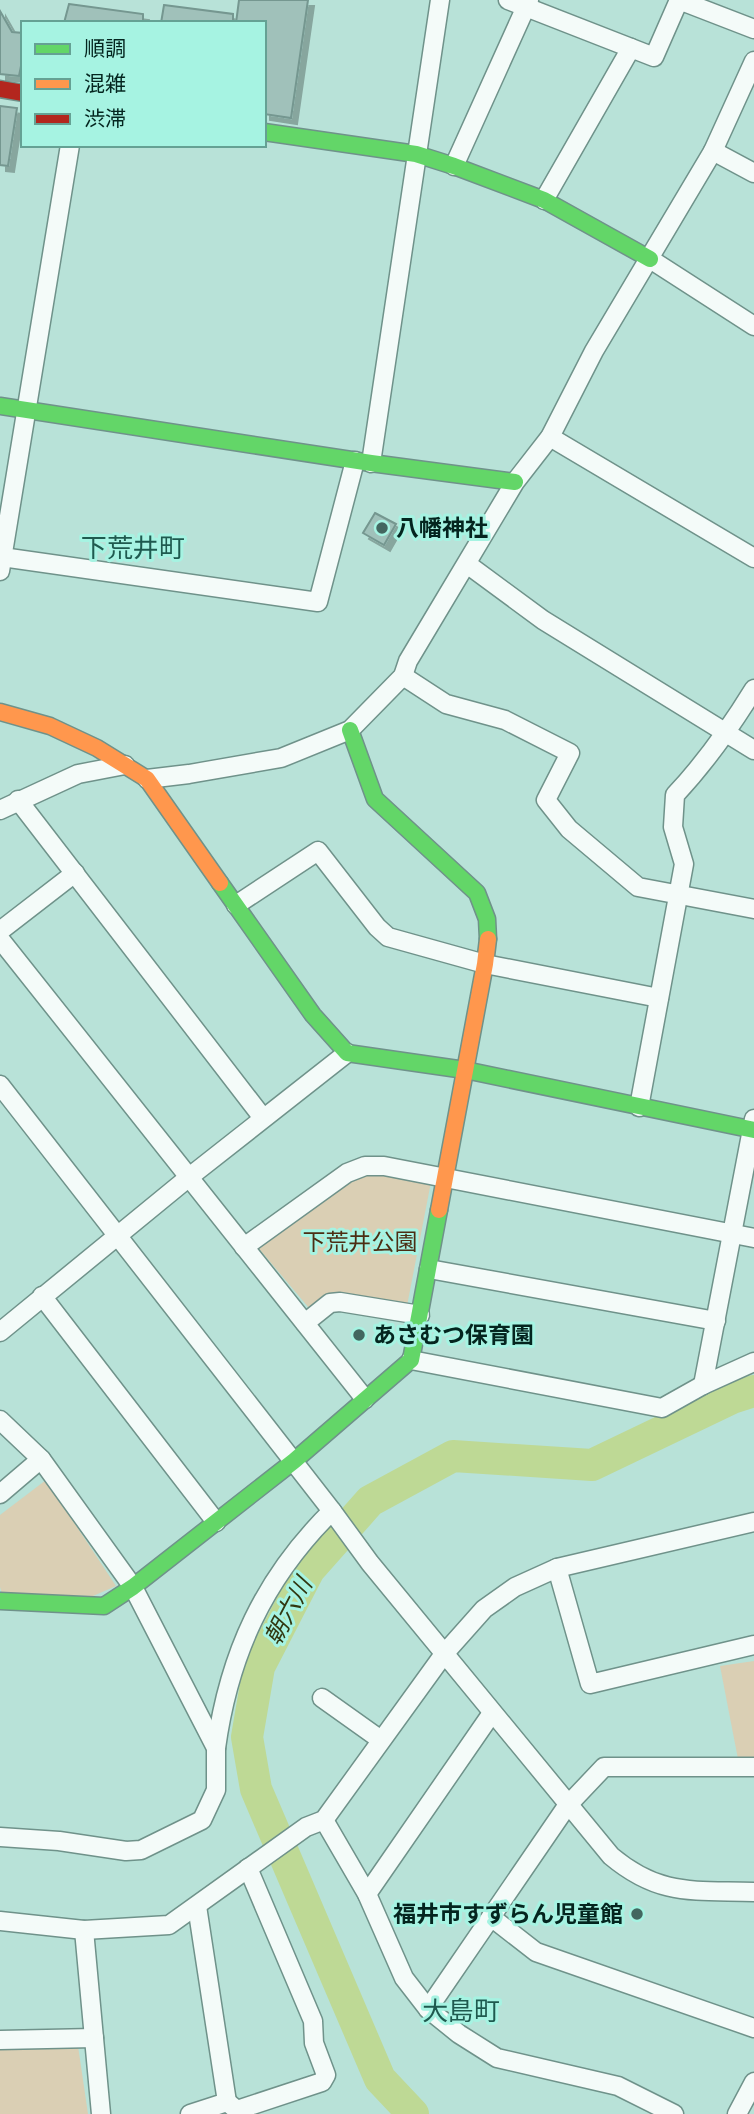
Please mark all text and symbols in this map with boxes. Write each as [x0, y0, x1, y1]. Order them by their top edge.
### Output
legend [21, 21, 266, 147]
text: 順調 [84, 34, 126, 63]
text: 混雑 [84, 69, 126, 98]
text: 渋滞 [84, 104, 126, 133]
place label: 八幡神社 [396, 512, 488, 544]
marker: 八幡神社 [374, 520, 390, 536]
district label: 下荒井町 [81, 530, 185, 566]
park label: 下荒井公園 [303, 1226, 418, 1258]
place label: あさむつ保育園 [373, 1319, 534, 1351]
marker: あさむつ保育園 [351, 1327, 367, 1343]
water label: 朝六川 [257, 1569, 321, 1651]
place label: 福井市すずらん児童館 [393, 1898, 623, 1930]
marker: 福井市すずらん児童館 [629, 1906, 645, 1922]
district label: 大島町 [422, 1993, 500, 2029]

